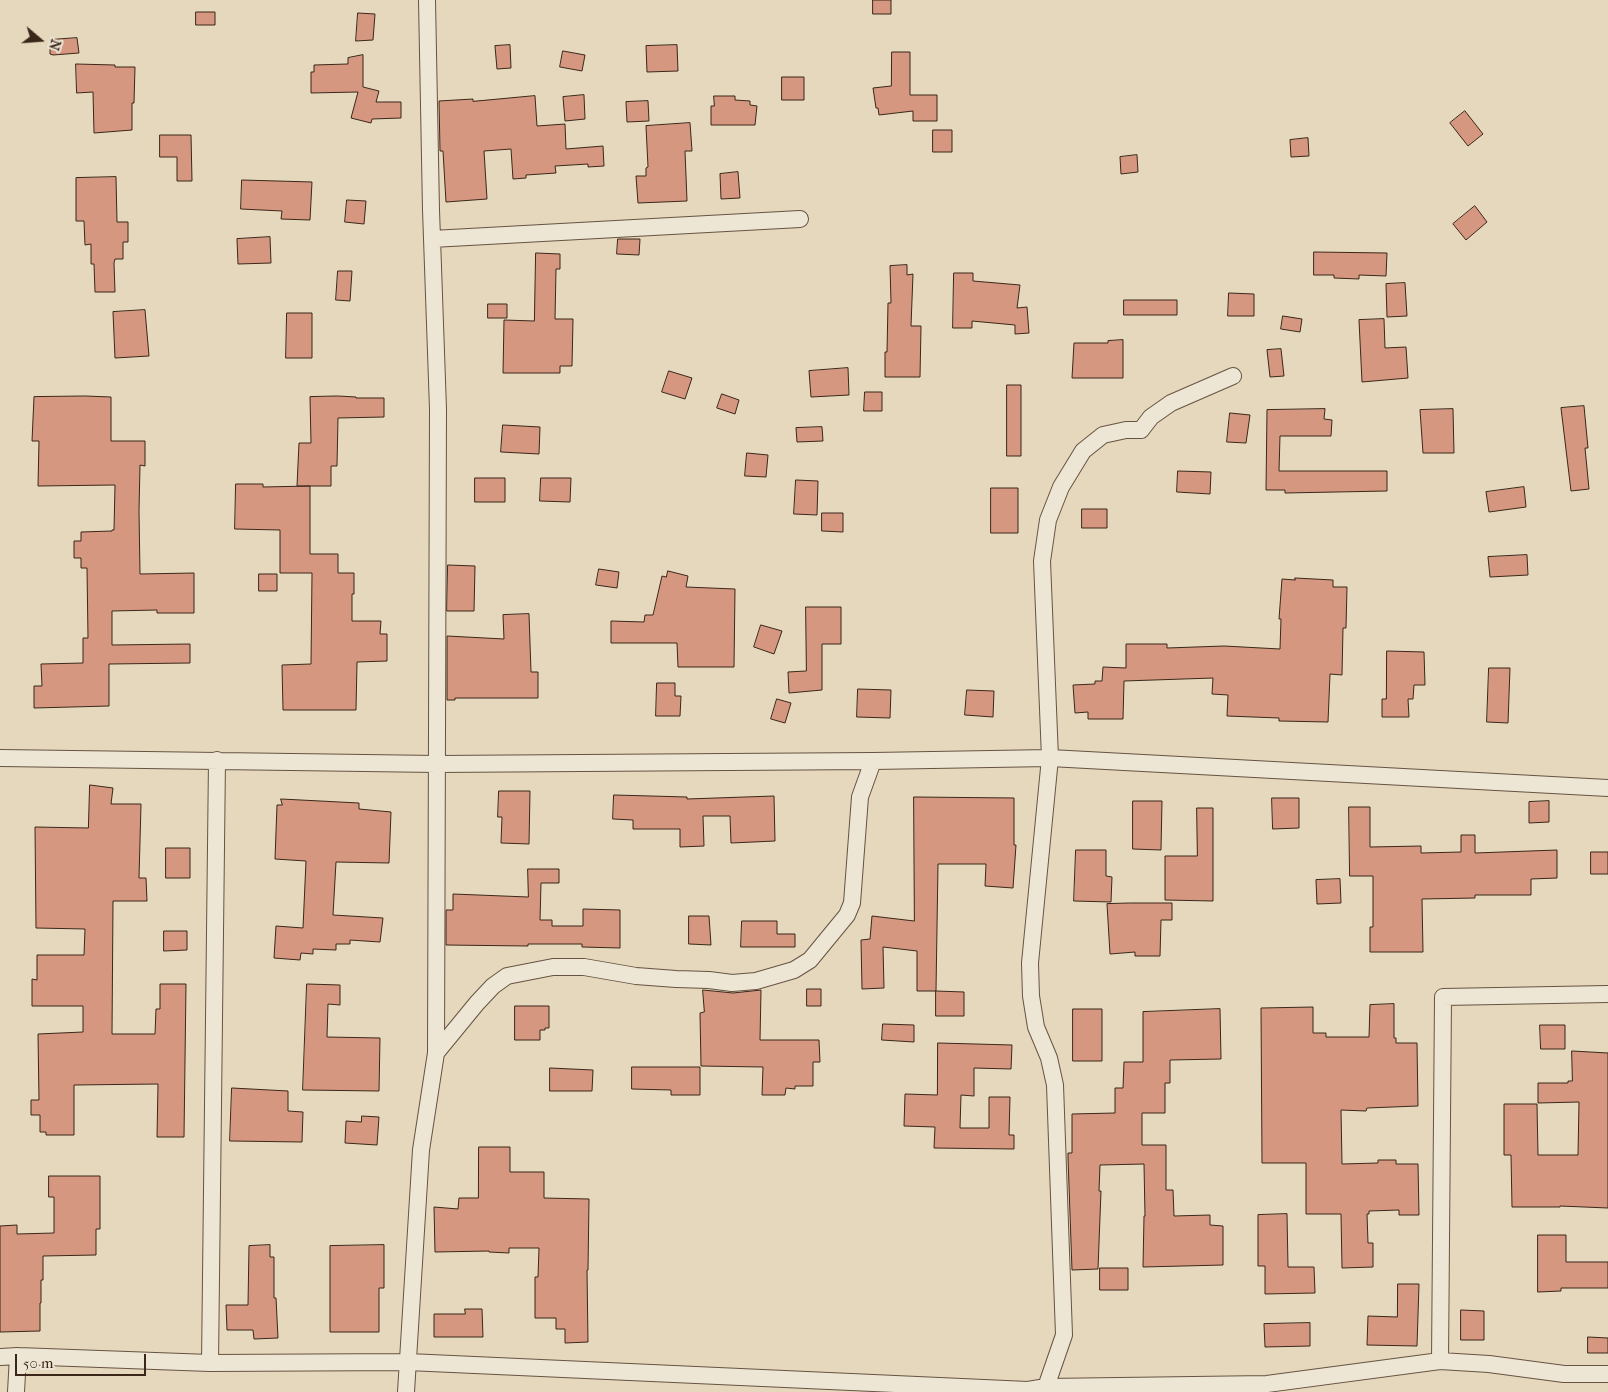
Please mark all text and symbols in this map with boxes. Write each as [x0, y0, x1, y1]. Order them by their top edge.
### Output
north arrow [15, 15, 65, 65]
text: N [45, 37, 64, 52]
scale bar [18, 1344, 149, 1376]
text: 50 m [23, 1354, 53, 1372]

